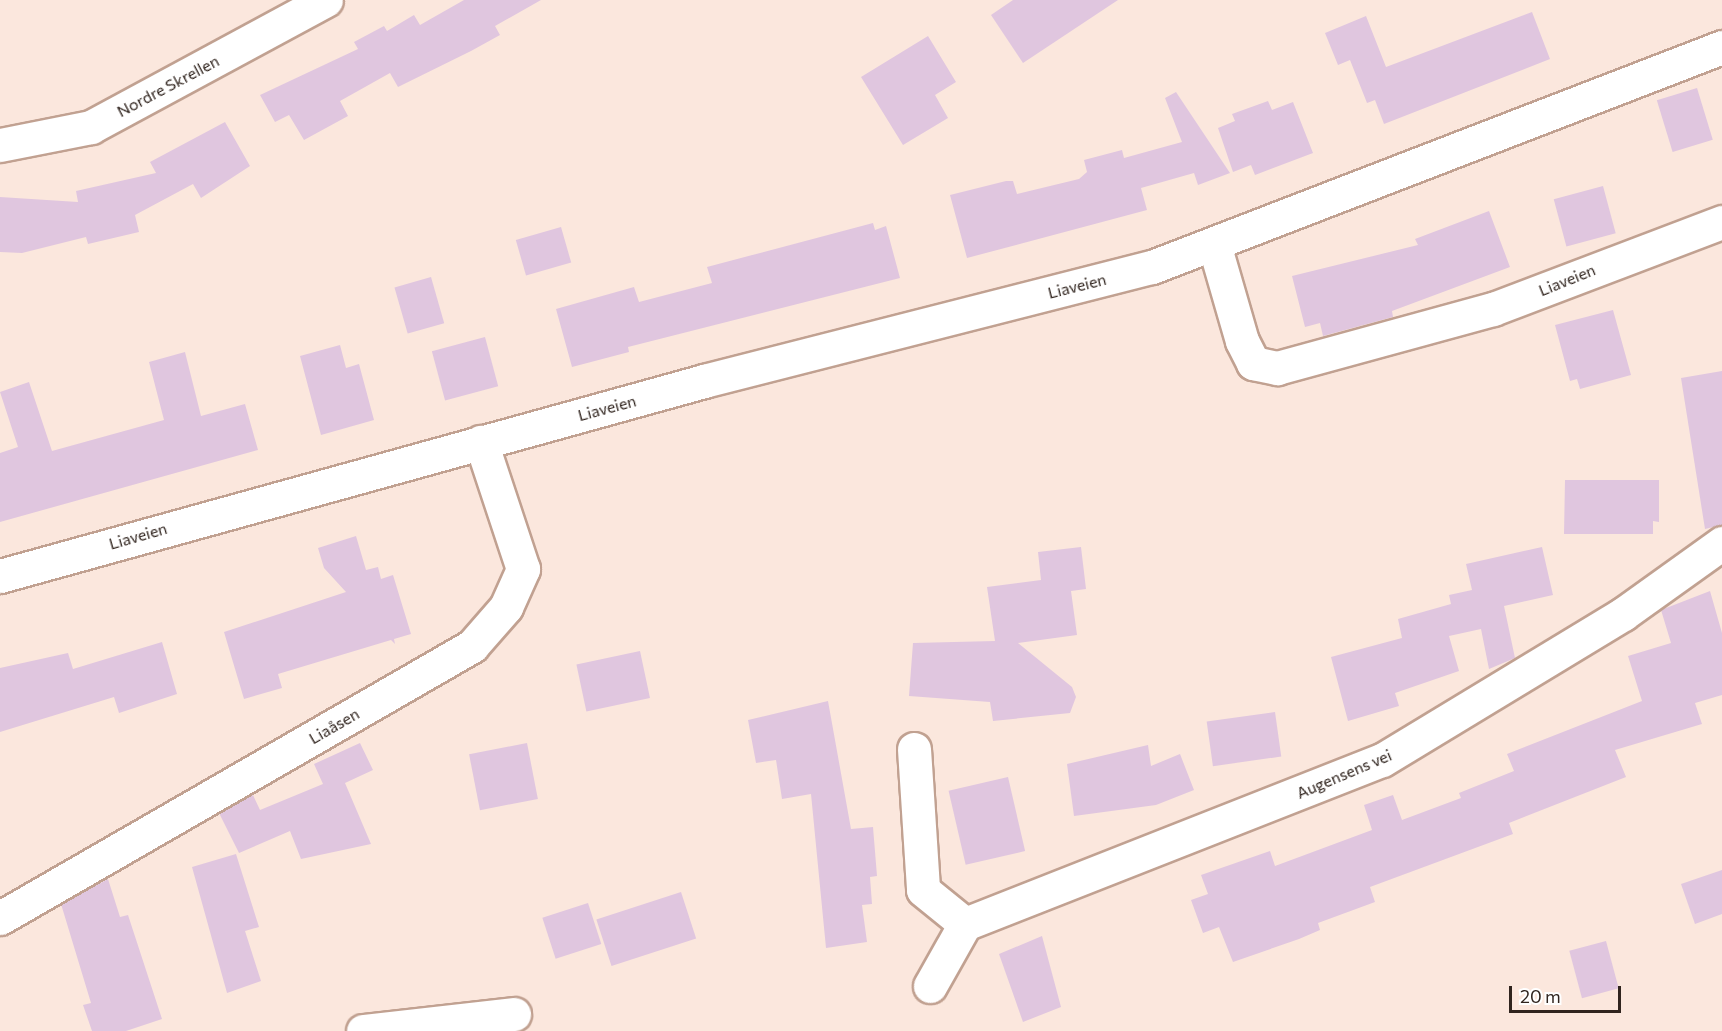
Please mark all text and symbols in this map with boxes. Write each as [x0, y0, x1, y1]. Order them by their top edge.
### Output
street label: Nordre Skrellen [114, 51, 222, 121]
street label: Liaveien [1536, 260, 1598, 300]
street label: Liaveien [1046, 269, 1108, 303]
street label: Liaveien [576, 391, 638, 425]
street label: Liaveien [107, 519, 169, 553]
street label: Liaåsen [305, 704, 363, 748]
street label: Augensens vei [1293, 745, 1395, 803]
scale bar [1512, 974, 1624, 1012]
text: 20 m [1520, 985, 1561, 1007]

